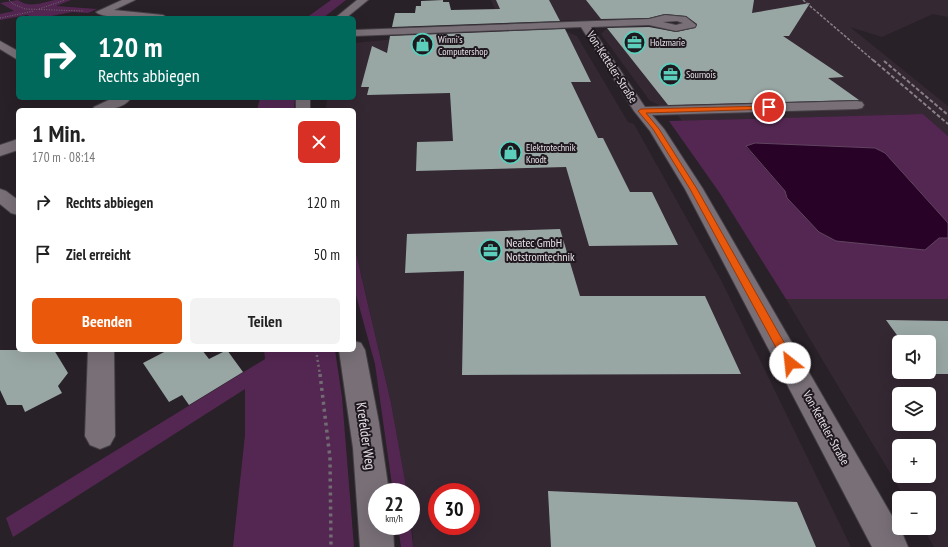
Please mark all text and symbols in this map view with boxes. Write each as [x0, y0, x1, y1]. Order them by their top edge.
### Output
street label: Von-Ketteler-Straße [583, 27, 641, 106]
text: 120 m [98, 28, 162, 65]
office icon: Holzmarie [621, 29, 647, 55]
icon: right [32, 32, 84, 84]
shop icon: Winni's Computershop [410, 32, 436, 58]
place label: Winni's Computershop [438, 33, 488, 58]
place label: Holzmarie [650, 36, 685, 49]
office icon: Sournois [657, 61, 683, 87]
text: Rechts abbiegen [98, 64, 200, 87]
place label: Sournois [686, 68, 717, 81]
pin [752, 90, 786, 124]
icon: arrive [758, 96, 780, 118]
text: 1 Min. [32, 118, 86, 149]
button: close [298, 121, 340, 163]
shop icon: Elektrotechnik Knodt [497, 140, 523, 166]
place label: Elektrotechnik Knodt [526, 141, 576, 166]
text: 170 m · 08:14 [32, 149, 95, 166]
icon: right [32, 191, 54, 213]
text: Rechts abbiegen [66, 193, 153, 212]
text: 120 m [307, 193, 340, 212]
place label: Neatec GmbH Notstromtechnik [506, 235, 575, 264]
office icon: Neatec GmbH Notstromtechnik [477, 237, 503, 263]
icon: arrive [32, 243, 54, 265]
text: Ziel erreicht [66, 245, 131, 264]
text: 50 m [314, 245, 340, 264]
button: Beenden [32, 298, 182, 344]
button: Teilen [190, 298, 340, 344]
map controls [892, 335, 936, 535]
button: sound [892, 335, 936, 379]
position arrow [769, 342, 811, 384]
street label: Von-Ketteler-Straße [799, 387, 853, 468]
button: layers [892, 387, 936, 431]
street label: Krefelder Weg [352, 401, 380, 471]
button: + [892, 439, 936, 483]
speed limit sign: 30 [428, 483, 480, 535]
text: 22 [384, 491, 404, 517]
button: − [892, 491, 936, 535]
text: km/h [385, 512, 403, 525]

